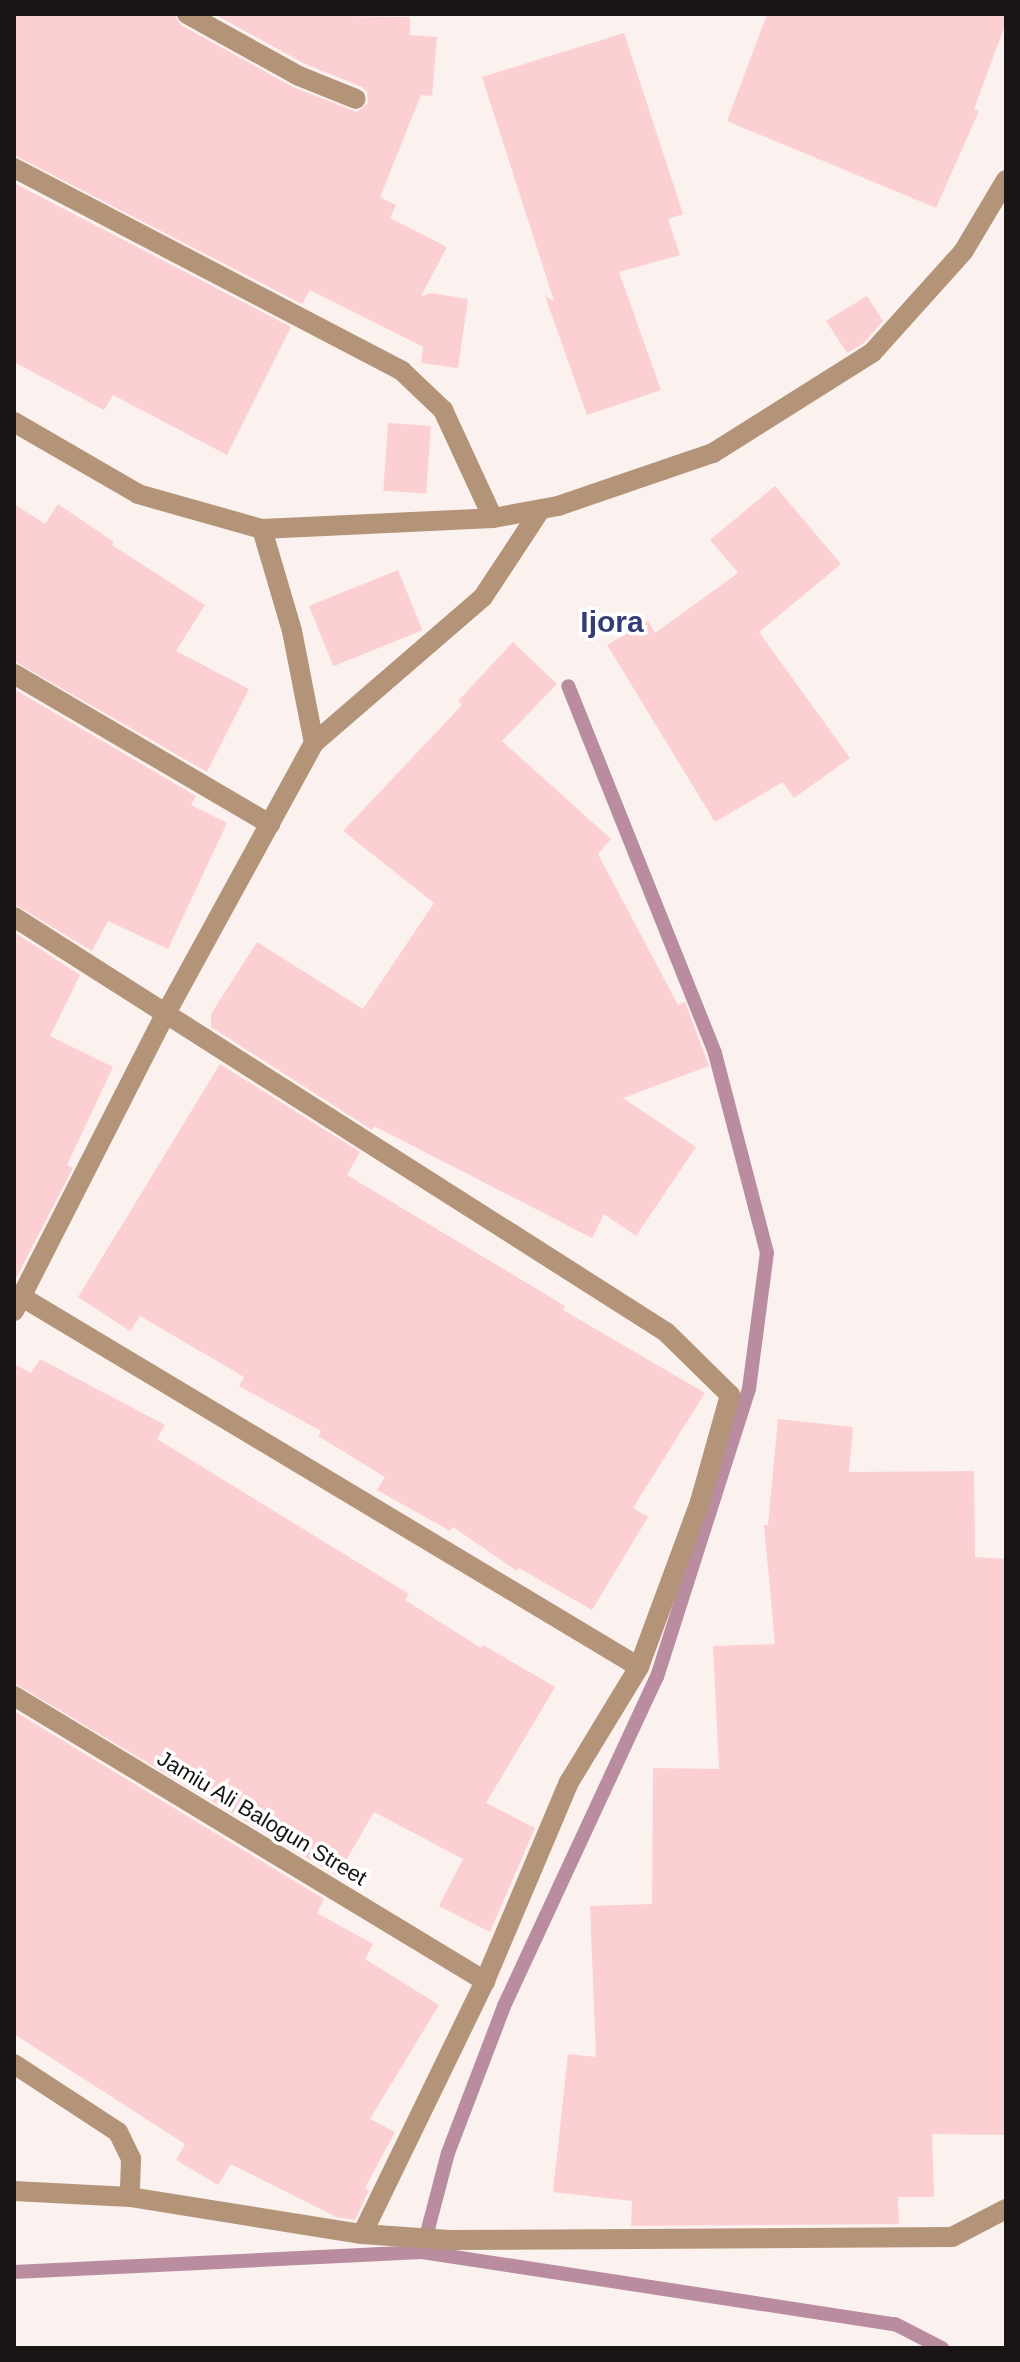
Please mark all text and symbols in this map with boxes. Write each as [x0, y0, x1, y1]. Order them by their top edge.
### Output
district label: Ijora [580, 604, 644, 640]
street label: Jamiu Ali Balogun Street [152, 1745, 372, 1891]

